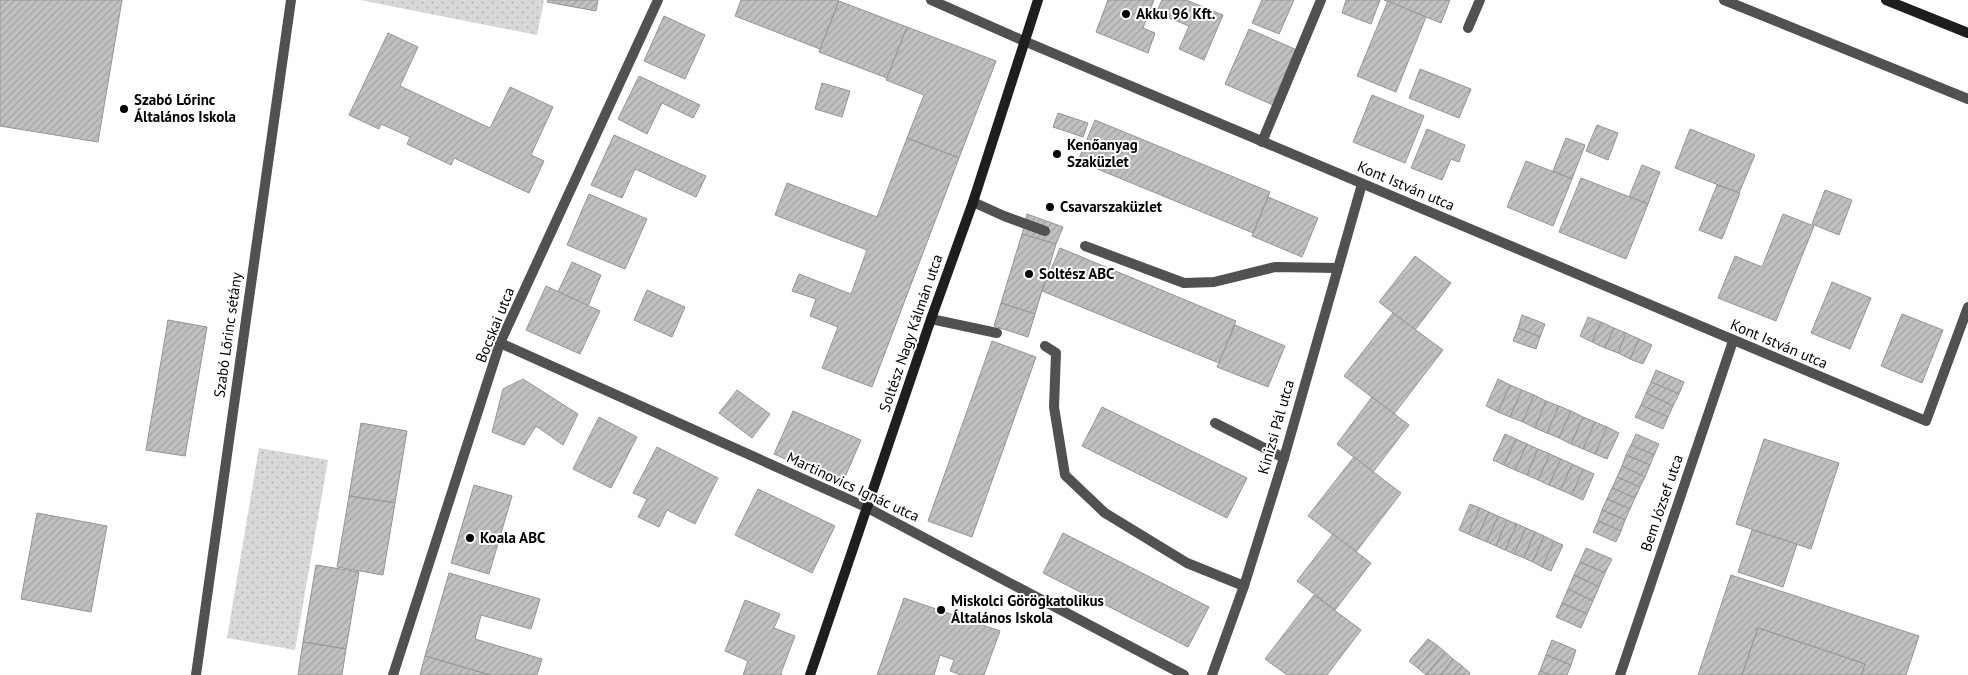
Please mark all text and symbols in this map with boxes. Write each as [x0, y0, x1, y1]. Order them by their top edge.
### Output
place label: Akku 96 Kft. [1136, 4, 1216, 23]
marker: Akku 96 Kft. [1120, 8, 1132, 20]
place label: Szabó Lőrinc Általános Iskola [134, 90, 236, 126]
marker: Szabó Lőrinc Általános Iskola [118, 103, 130, 115]
place label: Kenőanyag Szaküzlet [1067, 135, 1138, 171]
marker: Kenőanyag Szaküzlet [1051, 148, 1063, 160]
street label: Kont István utca [1355, 157, 1458, 215]
place label: Csavarszaküzlet [1060, 197, 1163, 216]
marker: Csavarszaküzlet [1044, 201, 1056, 213]
street label: Soltész Nagy Kálmán utca [875, 251, 946, 414]
place label: Soltész ABC [1039, 264, 1115, 283]
marker: Soltész ABC [1023, 268, 1035, 280]
street label: Szabó Lőrinc sétány [209, 271, 246, 399]
street label: Bocskai utca [471, 284, 518, 365]
street label: Kont István utca [1728, 315, 1831, 373]
street label: Kinizsi Pál utca [1253, 377, 1298, 476]
street label: Martinovics Ignác utca [784, 447, 923, 526]
street label: Bem József utca [1636, 452, 1687, 554]
place label: Koala ABC [480, 528, 546, 547]
marker: Koala ABC [464, 532, 476, 544]
place label: Miskolci Görögkatolikus Általános Iskola [951, 591, 1104, 627]
marker: Miskolci Görögkatolikus Általános Iskola [935, 604, 947, 616]

